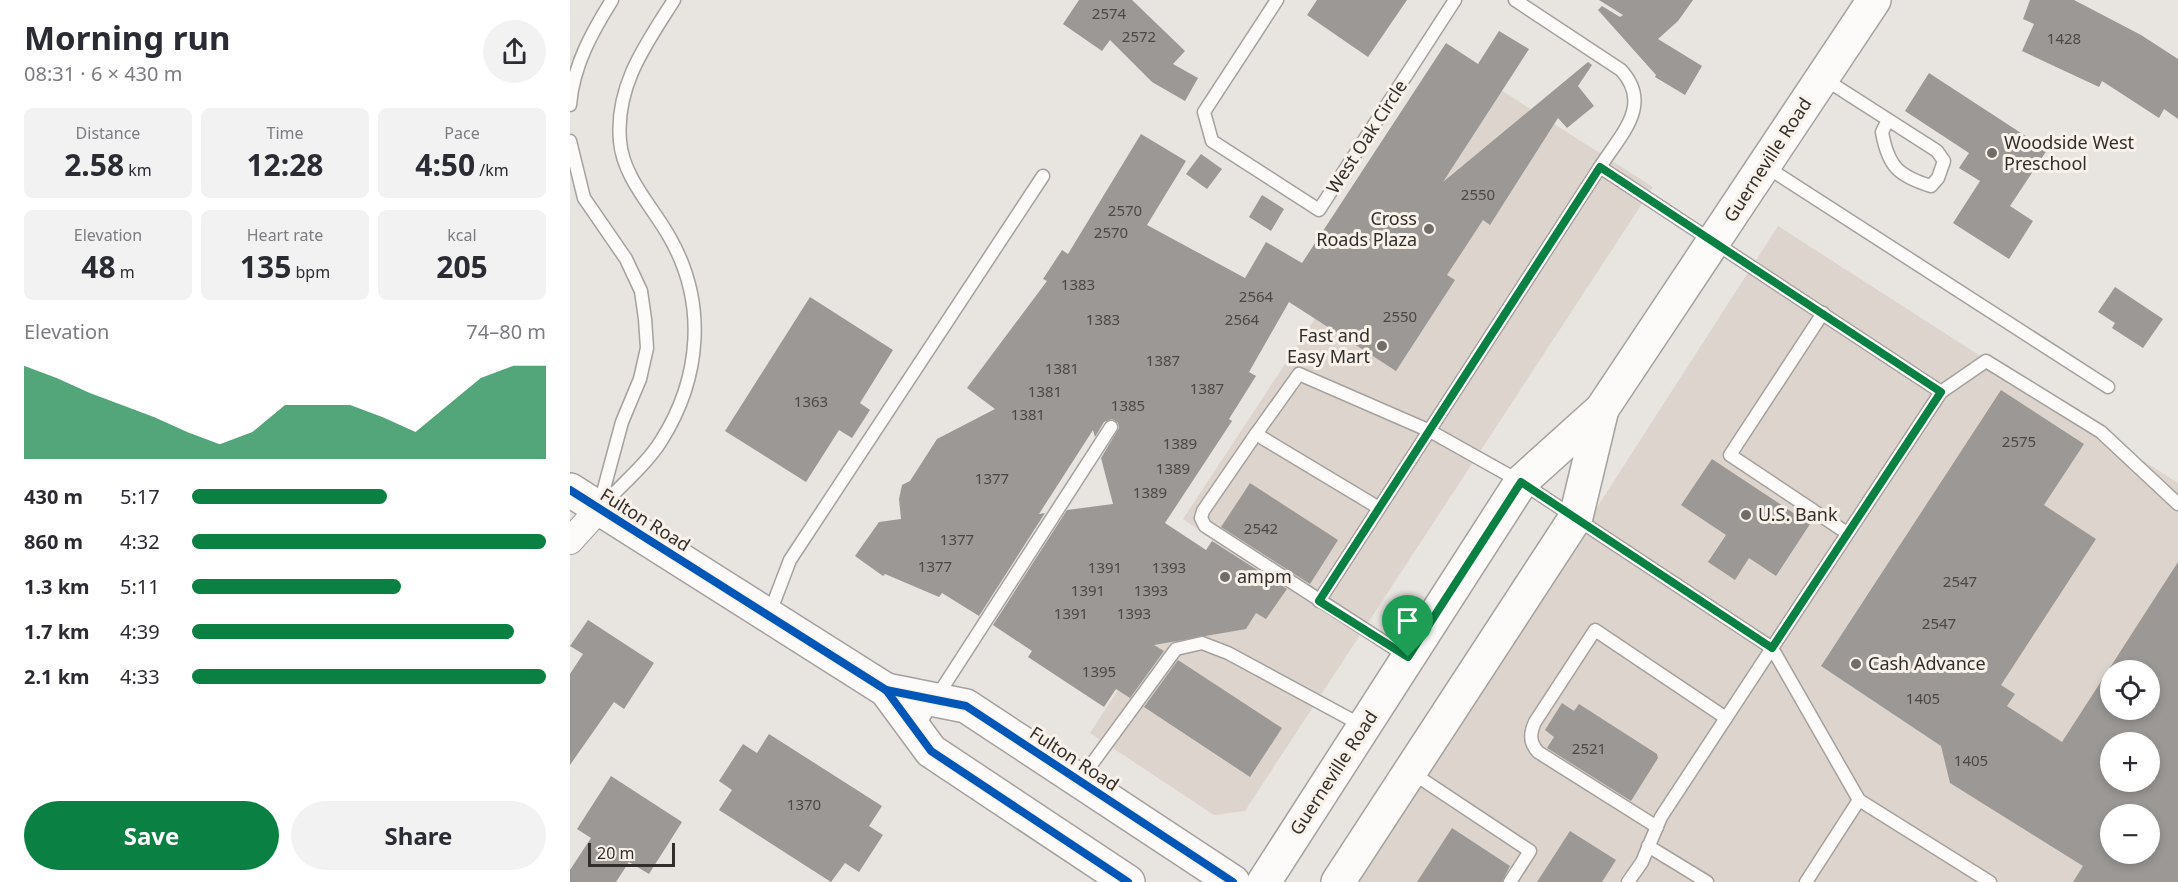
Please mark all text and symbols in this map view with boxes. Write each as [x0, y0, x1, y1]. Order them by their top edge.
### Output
house number: 2574 [1092, 3, 1127, 23]
text: Morning run [24, 15, 230, 60]
button: share [483, 20, 546, 83]
house number: 2572 [1122, 26, 1156, 46]
house number: 1428 [2047, 28, 2081, 48]
text: 08:31 · 6 × 430 m [24, 60, 182, 87]
street label: West Oak Circle [1320, 75, 1412, 198]
street label: Guerneville Road [1718, 93, 1816, 226]
text: Distance [76, 122, 140, 144]
text: Time [266, 122, 304, 144]
text: Pace [444, 122, 480, 144]
place label: Woodside West Preschool [2004, 130, 2135, 175]
text: 2.58 [64, 144, 124, 185]
text: 12:28 [246, 144, 324, 185]
text: 4:50 [415, 144, 475, 185]
marker: Woodside West Preschool [1985, 146, 1999, 160]
text: km [124, 159, 152, 181]
text: /km [475, 159, 509, 181]
house number: 2550 [1461, 184, 1495, 204]
house number: 2570 [1108, 200, 1142, 220]
place label: Cross Roads Plaza [1316, 206, 1417, 251]
house number: 2570 [1094, 222, 1128, 242]
marker: Cross Roads Plaza [1422, 222, 1436, 236]
text: Elevation [74, 224, 142, 246]
text: Heart rate [247, 224, 323, 246]
text: kcal [447, 224, 477, 246]
text: 48 [81, 246, 116, 287]
text: 135 [240, 246, 291, 287]
text: 205 [436, 246, 488, 287]
text: m [116, 261, 135, 283]
text: bpm [291, 261, 330, 283]
house number: 1383 [1061, 274, 1095, 294]
house number: 2564 [1239, 286, 1274, 306]
house number: 2550 [1383, 306, 1417, 326]
house number: 1383 [1086, 309, 1120, 329]
house number: 2564 [1225, 309, 1260, 329]
text: Elevation [24, 318, 109, 345]
text: 74–80 m [466, 318, 546, 345]
place label: Fast and Easy Mart [1287, 323, 1370, 368]
marker: Fast and Easy Mart [1375, 339, 1389, 353]
house number: 1387 [1146, 350, 1180, 370]
house number: 1381 [1045, 358, 1079, 378]
house number: 1387 [1190, 378, 1224, 398]
house number: 1381 [1028, 381, 1062, 401]
house number: 1363 [794, 391, 828, 411]
house number: 1385 [1111, 395, 1145, 415]
house number: 1381 [1011, 404, 1045, 424]
house number: 2575 [2002, 431, 2036, 451]
house number: 1389 [1163, 433, 1197, 453]
house number: 1389 [1156, 458, 1190, 478]
house number: 1377 [975, 468, 1009, 488]
street label: Fulton Road [596, 482, 695, 556]
house number: 1389 [1133, 482, 1167, 502]
text: 430 m [24, 483, 83, 510]
text: 5:17 [120, 483, 160, 510]
place label: U.S. Bank [1758, 502, 1838, 526]
marker: U.S. Bank [1739, 508, 1753, 522]
house number: 2542 [1244, 518, 1278, 538]
text: 860 m [24, 528, 83, 555]
text: 4:32 [120, 528, 160, 555]
house number: 1377 [940, 529, 974, 549]
house number: 1377 [918, 556, 952, 576]
house number: 1391 [1088, 557, 1122, 577]
house number: 1393 [1152, 557, 1186, 577]
place label: ampm [1237, 564, 1292, 588]
marker: ampm [1218, 570, 1232, 584]
house number: 2547 [1943, 571, 1977, 591]
text: 1.3 km [24, 573, 90, 600]
text: 5:11 [120, 573, 160, 600]
house number: 1391 [1071, 580, 1105, 600]
house number: 1393 [1134, 580, 1168, 600]
pin [1382, 595, 1433, 657]
house number: 1391 [1054, 603, 1088, 623]
house number: 1393 [1117, 603, 1151, 623]
icon: arrive [1391, 604, 1424, 637]
house number: 2547 [1922, 613, 1956, 633]
text: 1.7 km [24, 618, 90, 645]
text: 4:39 [120, 618, 160, 645]
place label: Cash Advance [1868, 651, 1986, 675]
marker: Cash Advance [1849, 657, 1863, 671]
map controls [2100, 660, 2160, 864]
button: locate [2100, 660, 2160, 720]
house number: 1395 [1082, 661, 1116, 681]
text: 2.1 km [24, 663, 90, 690]
text: 4:33 [120, 663, 160, 690]
house number: 1405 [1906, 688, 1940, 708]
street label: Guerneville Road [1284, 706, 1382, 839]
street label: Fulton Road [1025, 720, 1124, 796]
button: + [2100, 732, 2160, 792]
house number: 2521 [1572, 738, 1606, 758]
house number: 1405 [1954, 750, 1988, 770]
house number: 1370 [787, 794, 821, 814]
button: Save [24, 801, 279, 870]
button: Share [291, 801, 546, 870]
button: − [2100, 804, 2160, 864]
scale bar [588, 840, 675, 868]
text: 20 m [597, 842, 634, 864]

